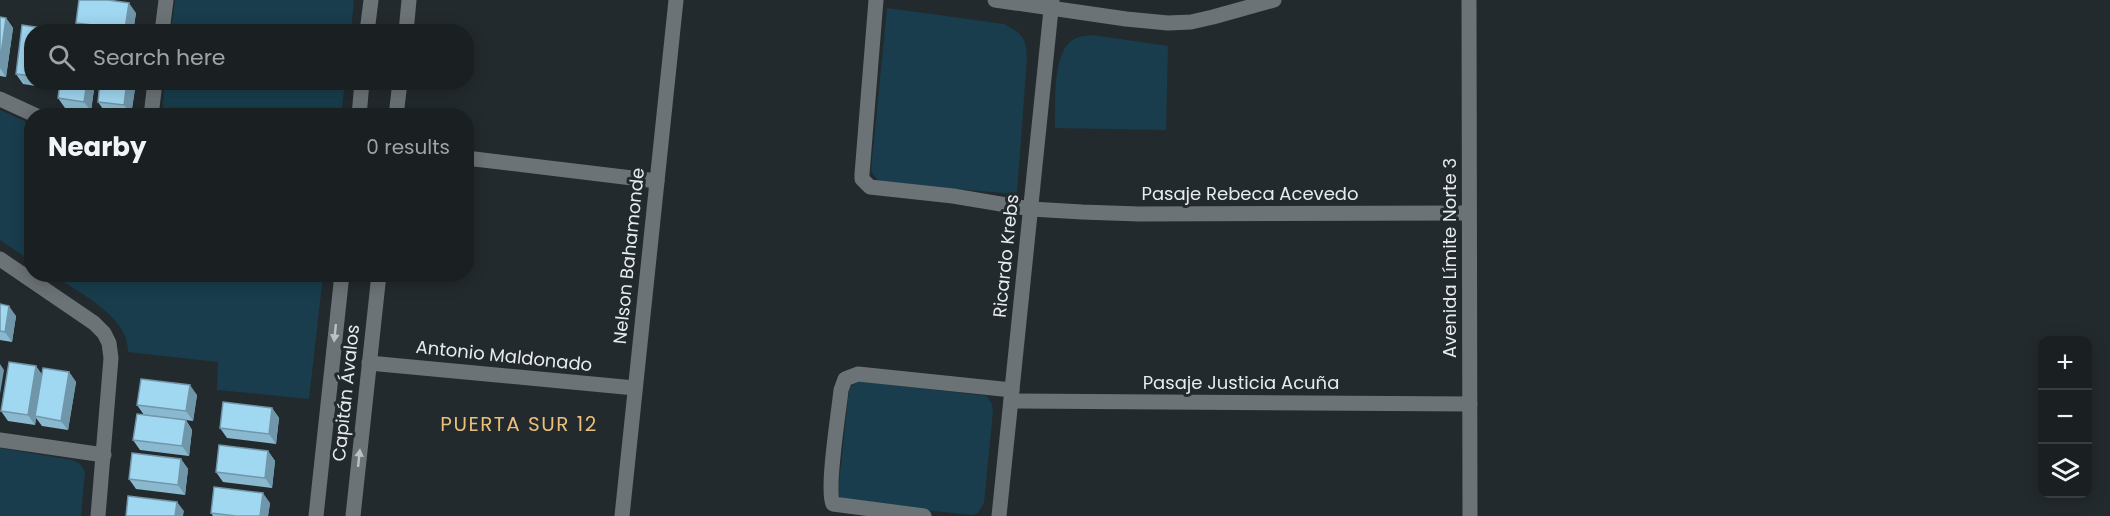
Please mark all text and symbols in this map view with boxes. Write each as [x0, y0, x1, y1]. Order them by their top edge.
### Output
search box [24, 24, 474, 90]
icon: search [45, 41, 78, 74]
text: Search here [93, 42, 226, 73]
text: Nearby [48, 129, 146, 165]
text: 0 results [366, 133, 450, 161]
street label: Avenida Límite Norte 3 [1437, 158, 1462, 358]
street label: Nelson Bahamonde [607, 166, 650, 345]
street label: Pasaje Rebeca Acevedo [1141, 181, 1359, 206]
street label: Ricardo Krebs [987, 193, 1024, 319]
street label: Capitán Ávalos [326, 323, 365, 463]
one-way arrow [330, 323, 340, 342]
street label: Antonio Maldonado [415, 334, 593, 377]
map controls [2038, 336, 2092, 498]
button: + [2038, 336, 2092, 390]
street label: Pasaje Justicia Acuña [1143, 370, 1339, 395]
button: − [2038, 390, 2092, 444]
district label: PUERTA SUR 12 [440, 410, 598, 438]
button: layers [2038, 444, 2092, 498]
one-way arrow [354, 448, 364, 467]

